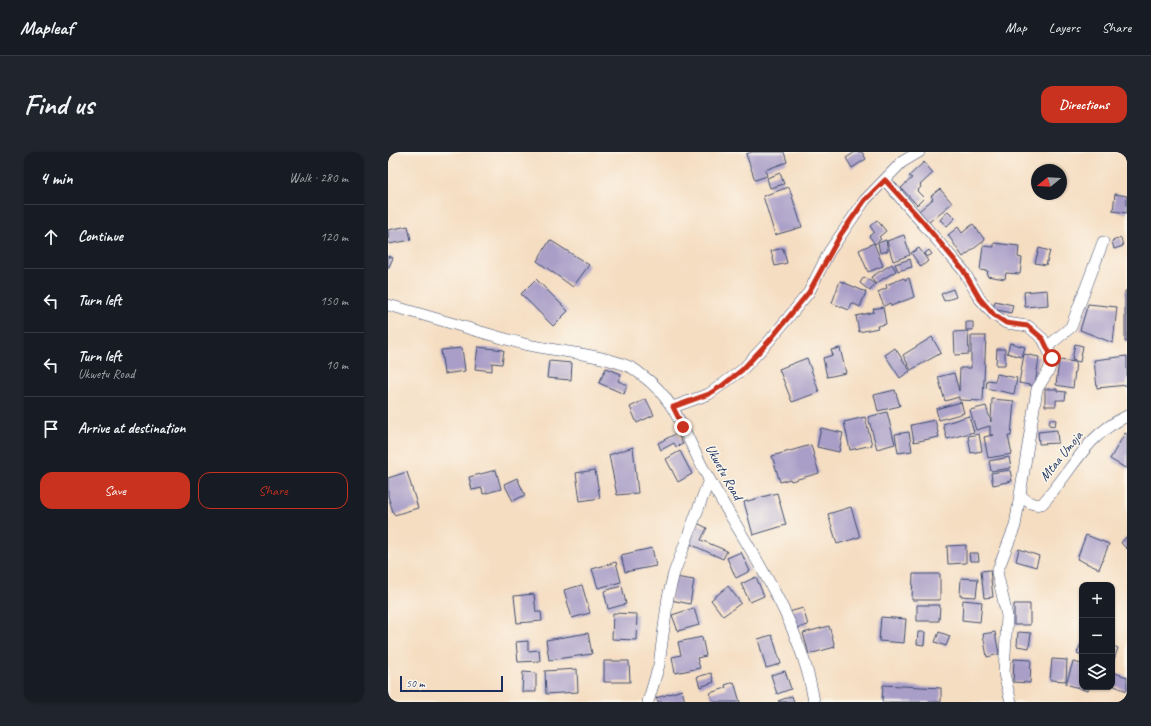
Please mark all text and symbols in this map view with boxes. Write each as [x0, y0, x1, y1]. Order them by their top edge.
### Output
text: Mapleaf [20, 16, 73, 40]
text: Map [1005, 19, 1027, 36]
text: Layers [1049, 19, 1080, 36]
text: Share [1102, 19, 1131, 36]
button: Directions [1041, 86, 1127, 123]
text: Find us [24, 87, 94, 122]
north arrow [1031, 164, 1067, 200]
text: 4 min [40, 168, 73, 189]
text: Walk · 280 m [289, 170, 348, 186]
icon: ahead [40, 226, 62, 248]
text: Continue [78, 227, 123, 246]
text: 120 m [320, 229, 348, 245]
icon: left [40, 290, 62, 312]
text: Turn left [78, 291, 121, 310]
text: 150 m [320, 293, 348, 309]
text: Turn left [78, 347, 121, 366]
route start [1043, 349, 1061, 367]
icon: left [40, 354, 62, 376]
text: 10 m [326, 357, 348, 373]
text: Ukwetu Road [78, 366, 135, 382]
icon: arrive [40, 418, 62, 440]
route end [674, 418, 692, 436]
text: Arrive at destination [78, 419, 185, 438]
street label: Mtaa Umoja [1036, 427, 1087, 484]
street label: Ukwetu Road [702, 441, 747, 505]
button: Save [40, 472, 190, 509]
button: Share [198, 472, 348, 509]
map controls [1079, 582, 1115, 690]
button: + [1079, 582, 1115, 618]
button: − [1079, 618, 1115, 654]
button: layers [1079, 654, 1115, 690]
scale bar [400, 674, 503, 693]
text: 50 m [406, 676, 425, 690]

